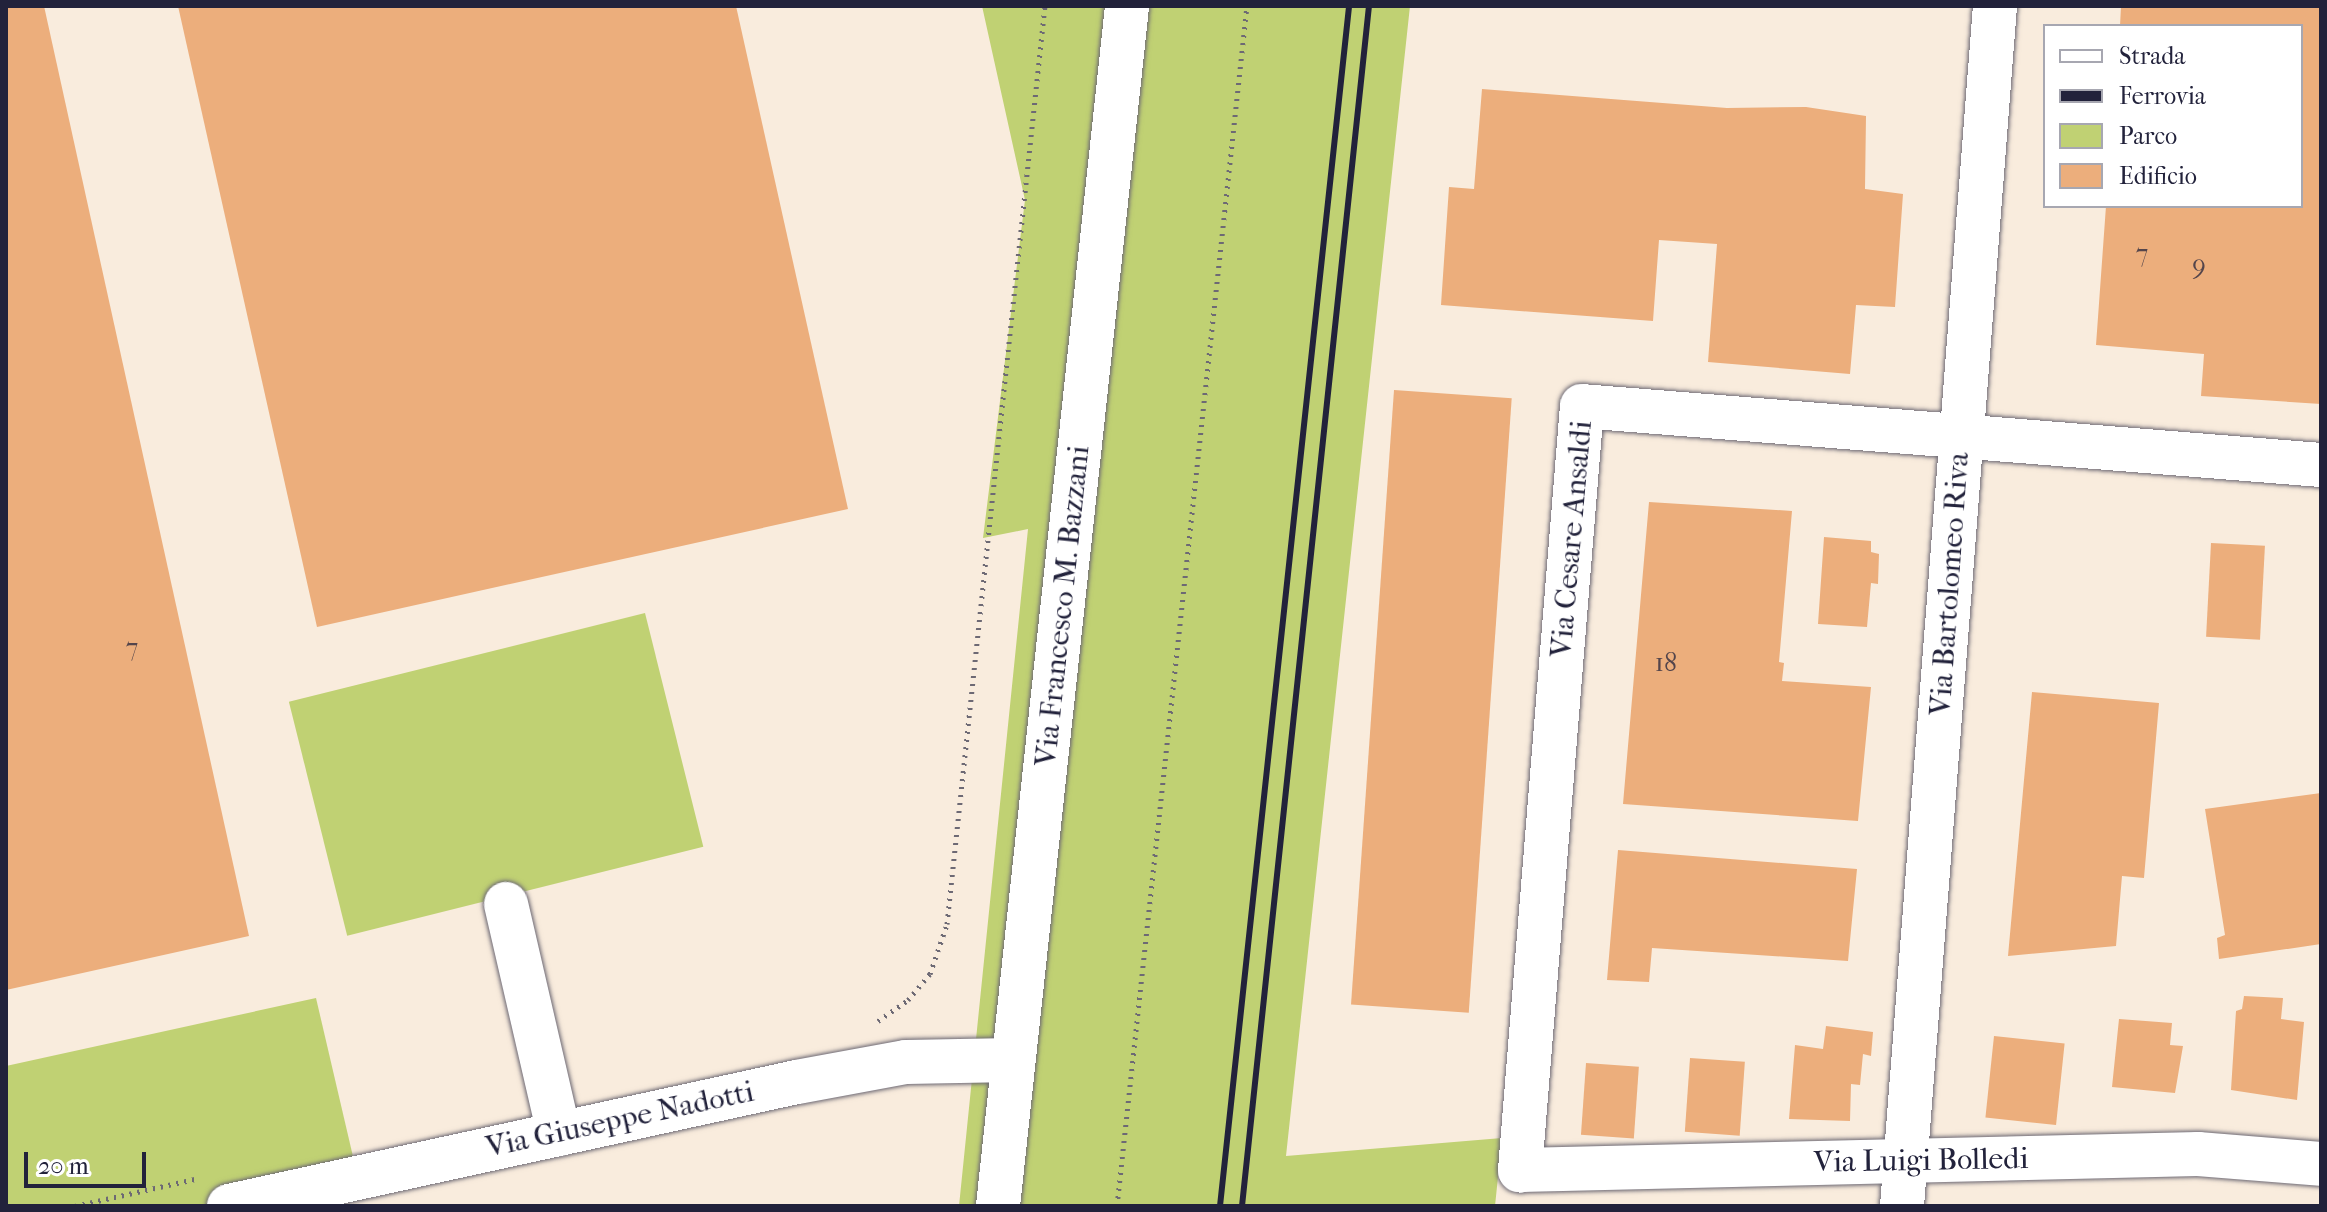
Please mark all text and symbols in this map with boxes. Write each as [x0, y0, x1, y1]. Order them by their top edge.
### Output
legend [2043, 24, 2303, 208]
text: Strada [2119, 42, 2185, 70]
text: Ferrovia [2119, 82, 2206, 110]
text: Parco [2119, 122, 2177, 150]
text: Edificio [2119, 162, 2197, 190]
house number: 7 [2136, 238, 2148, 270]
house number: 9 [2192, 249, 2206, 281]
street label: Via Cesare Ansaldi [1544, 419, 1600, 659]
street label: Via Francesco M. Bazzani [1028, 444, 1098, 768]
street label: Via Bartolomeo Riva [1923, 451, 1977, 717]
house number: 7 [126, 632, 138, 664]
house number: 18 [1655, 647, 1677, 679]
street label: Via Giuseppe Nadotti [483, 1074, 757, 1166]
scale bar [28, 1136, 150, 1186]
street label: Via Luigi Bolledi [1813, 1141, 2029, 1181]
text: 20 m [38, 1152, 89, 1180]

